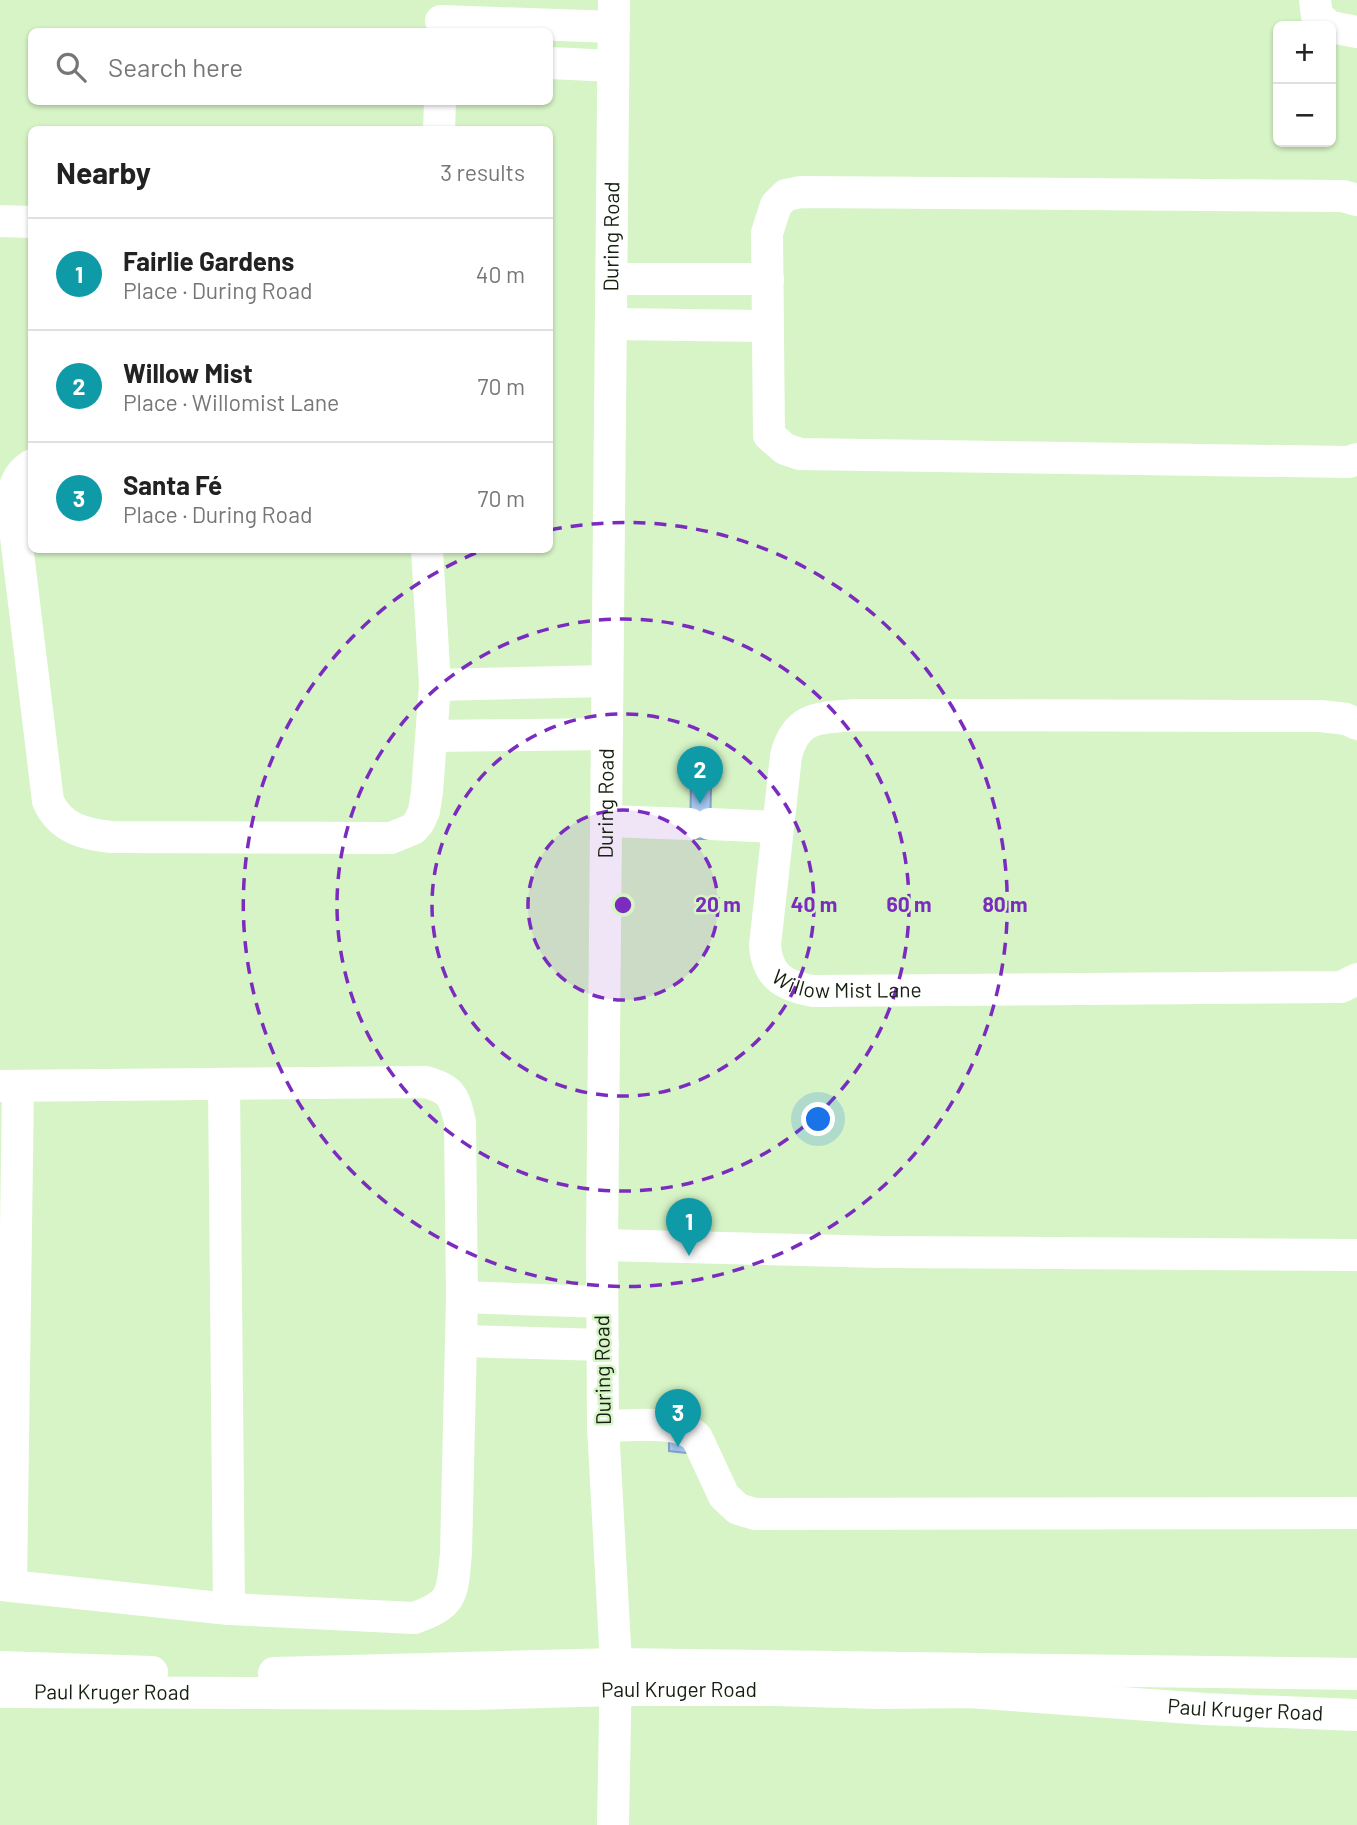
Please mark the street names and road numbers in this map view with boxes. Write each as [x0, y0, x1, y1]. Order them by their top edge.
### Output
street label: During Road [597, 181, 623, 292]
street label: During Road [592, 748, 618, 859]
street label: Willow Mist Lane [768, 963, 922, 1002]
street label: During Road [588, 1315, 615, 1425]
street label: Paul Kruger Road [601, 1676, 757, 1701]
street label: Paul Kruger Road [34, 1678, 190, 1704]
street label: Paul Kruger Road [1167, 1692, 1324, 1725]

